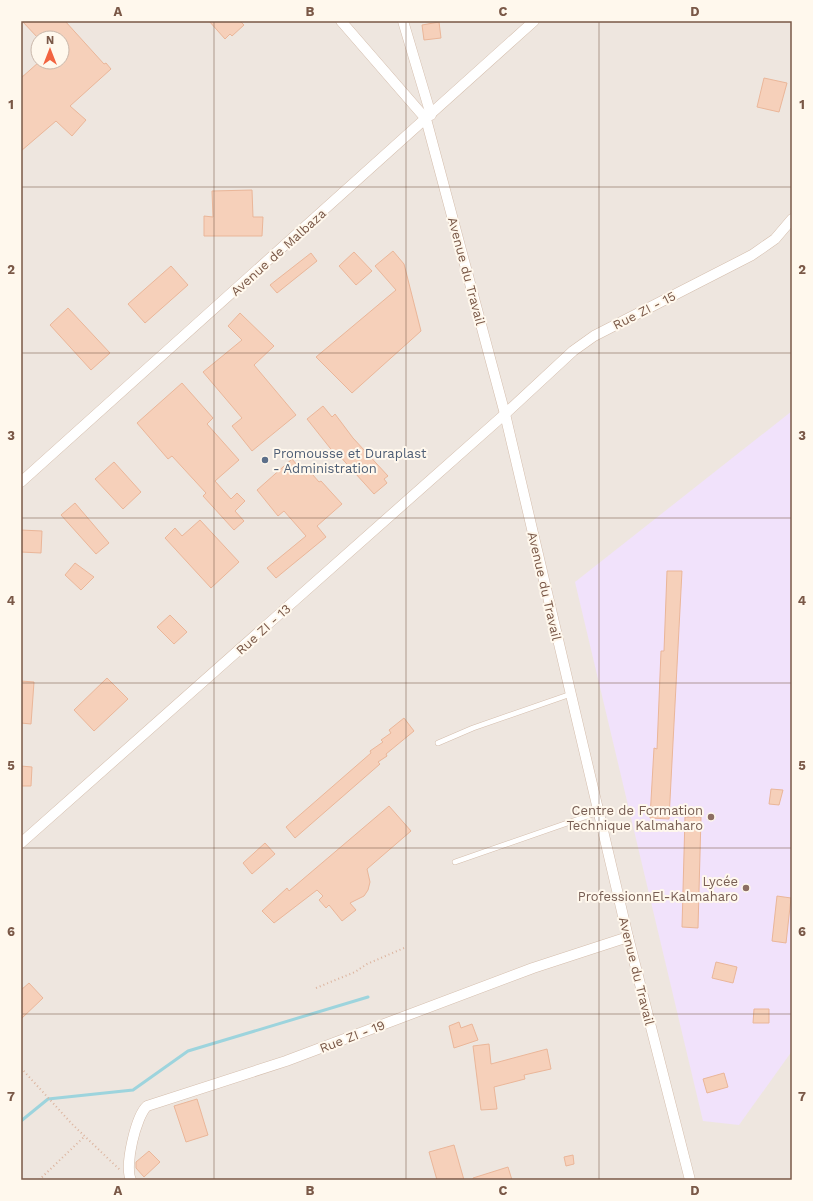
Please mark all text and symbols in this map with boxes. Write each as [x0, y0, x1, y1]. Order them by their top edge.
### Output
text: A [114, 4, 123, 19]
text: B [306, 4, 315, 19]
text: C [499, 4, 508, 19]
text: D [690, 4, 700, 19]
north arrow [30, 30, 70, 70]
text: N [46, 34, 54, 47]
text: 1 [8, 97, 14, 112]
text: 1 [799, 97, 805, 112]
street label: Avenue de Malbaza [228, 205, 329, 299]
street label: Avenue du Travail [445, 215, 488, 327]
text: 2 [7, 262, 15, 277]
text: 2 [798, 262, 806, 277]
street label: Rue ZI - 15 [610, 288, 678, 333]
text: 3 [7, 428, 15, 443]
text: 3 [798, 428, 806, 443]
place label: Promousse et Duraplast - Administration [273, 446, 427, 476]
marker: Promousse et Duraplast - Administration [260, 455, 270, 465]
street label: Avenue du Travail [525, 530, 564, 642]
text: 4 [7, 593, 16, 608]
text: 4 [798, 593, 807, 608]
street label: Rue ZI - 13 [233, 601, 294, 658]
text: 5 [7, 758, 15, 773]
text: 5 [798, 758, 806, 773]
place label: Centre de Formation Technique Kalmaharo [566, 803, 703, 833]
marker: Centre de Formation Technique Kalmaharo [706, 812, 716, 822]
place label: Lycée ProfessionnEl-Kalmaharo [578, 874, 738, 904]
marker: Lycée ProfessionnEl-Kalmaharo [741, 883, 751, 893]
street label: Avenue du Travail [616, 915, 657, 1027]
text: 6 [7, 924, 15, 939]
text: 6 [798, 924, 806, 939]
street label: Rue ZI - 19 [317, 1017, 387, 1056]
text: 7 [7, 1089, 15, 1104]
text: 7 [798, 1089, 806, 1104]
text: A [114, 1183, 123, 1198]
text: B [306, 1183, 315, 1198]
text: C [499, 1183, 508, 1198]
text: D [690, 1183, 700, 1198]

